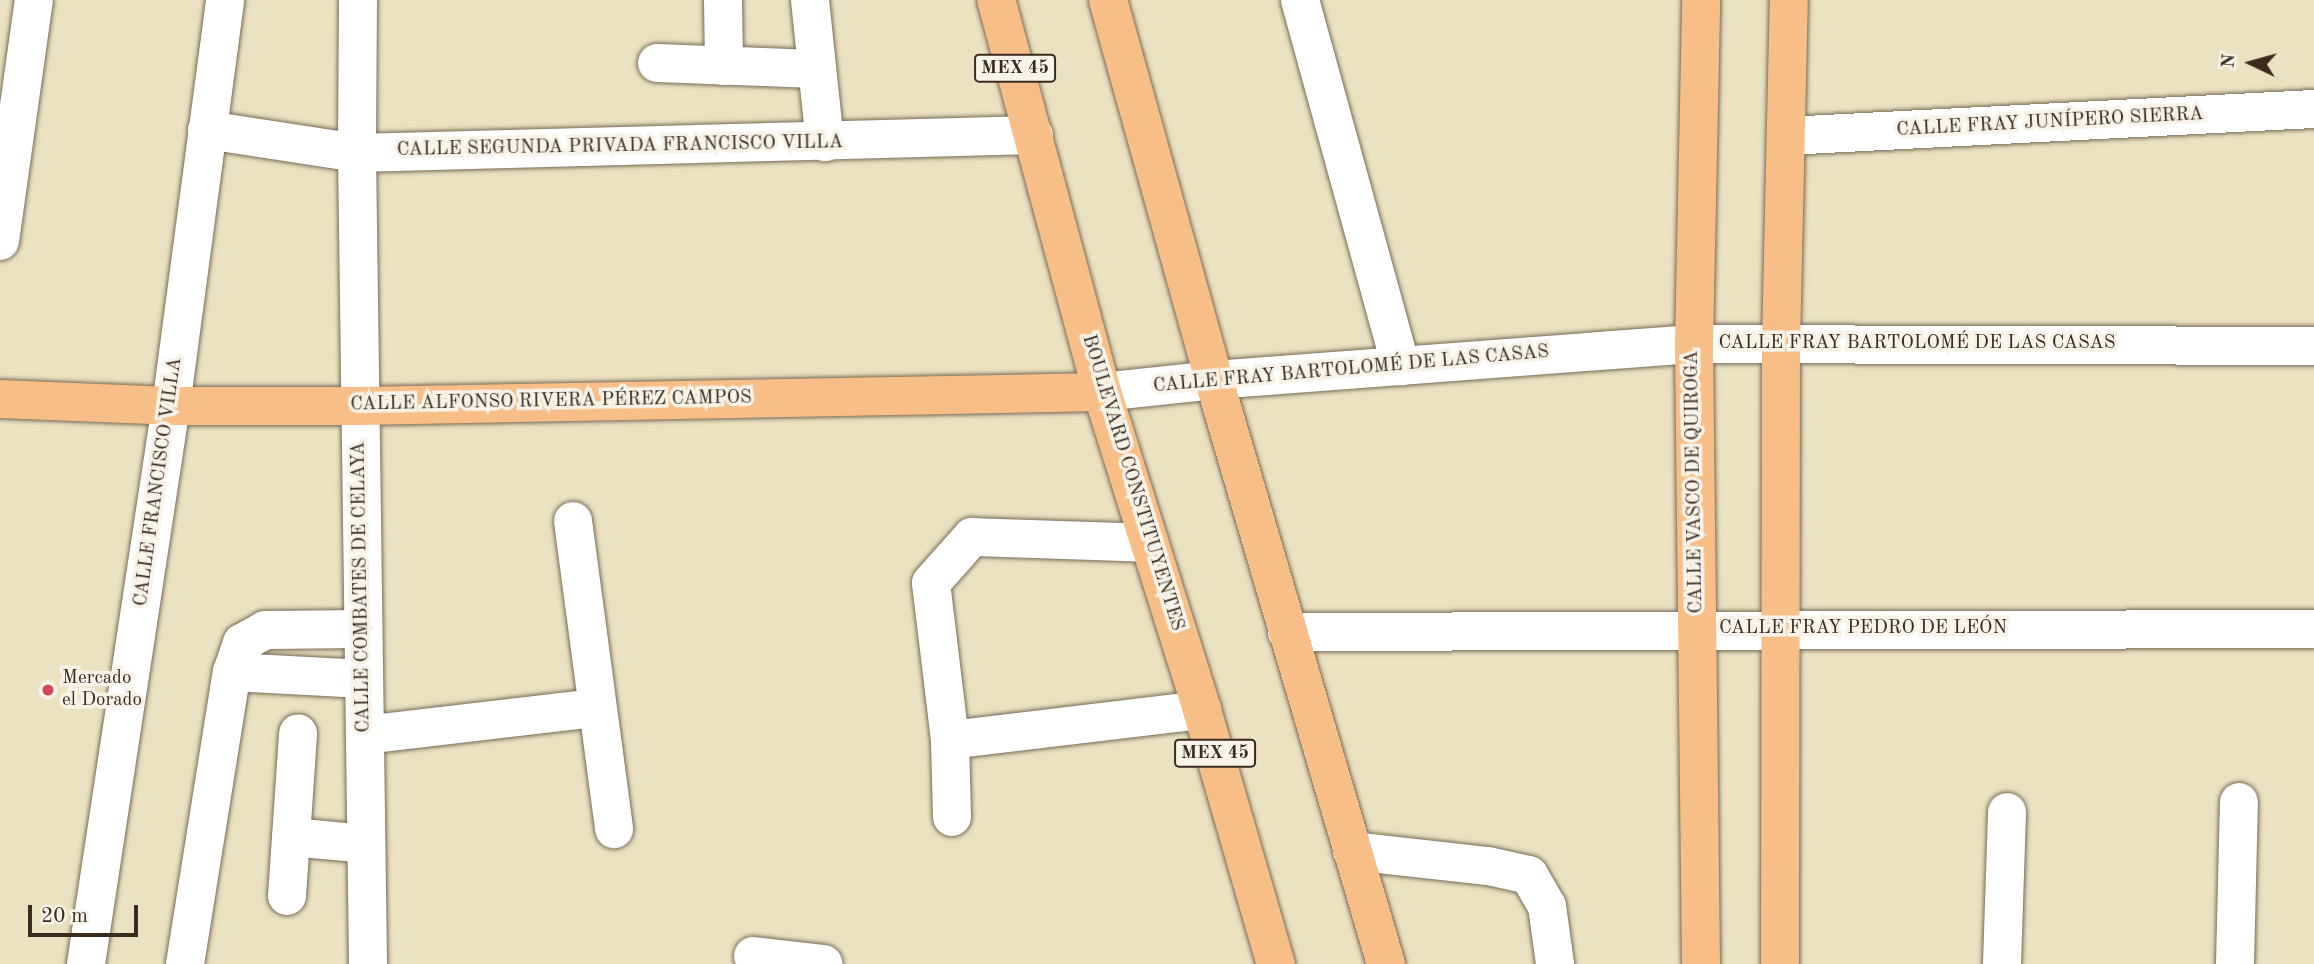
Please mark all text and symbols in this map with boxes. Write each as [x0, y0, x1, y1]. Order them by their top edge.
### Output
north arrow [2216, 28, 2286, 98]
text: N [2219, 53, 2240, 69]
road number: MEX 45 [973, 54, 1057, 82]
street label: CALLE FRAY JUNÍPERO SIERRA [1896, 104, 2204, 142]
street label: CALLE SEGUNDA PRIVADA FRANCISCO VILLA [397, 132, 843, 162]
street label: BOULEVARD CONSTITUYENTES [1076, 332, 1188, 634]
street label: CALLE FRAY BARTOLOMÉ DE LAS CASAS [1718, 333, 2116, 355]
street label: CALLE FRAY BARTOLOMÉ DE LAS CASAS [1152, 341, 1550, 399]
street label: CALLE VASCO DE QUIROGA [1681, 350, 1709, 614]
street label: CALLE FRANCISCO VILLA [130, 356, 188, 608]
street label: CALLE ALFONSO RIVERA PÉREZ CAMPOS [350, 387, 752, 417]
street label: CALLE COMBATES DE CELAYA [348, 441, 376, 733]
street label: CALLE FRAY PEDRO DE LEÓN [1719, 618, 2007, 640]
place label: Mercado el Dorado [62, 668, 142, 712]
marker: Mercado el Dorado [40, 682, 56, 698]
road number: MEX 45 [1173, 738, 1257, 768]
scale bar [32, 890, 142, 934]
text: 20 m [41, 906, 88, 927]

